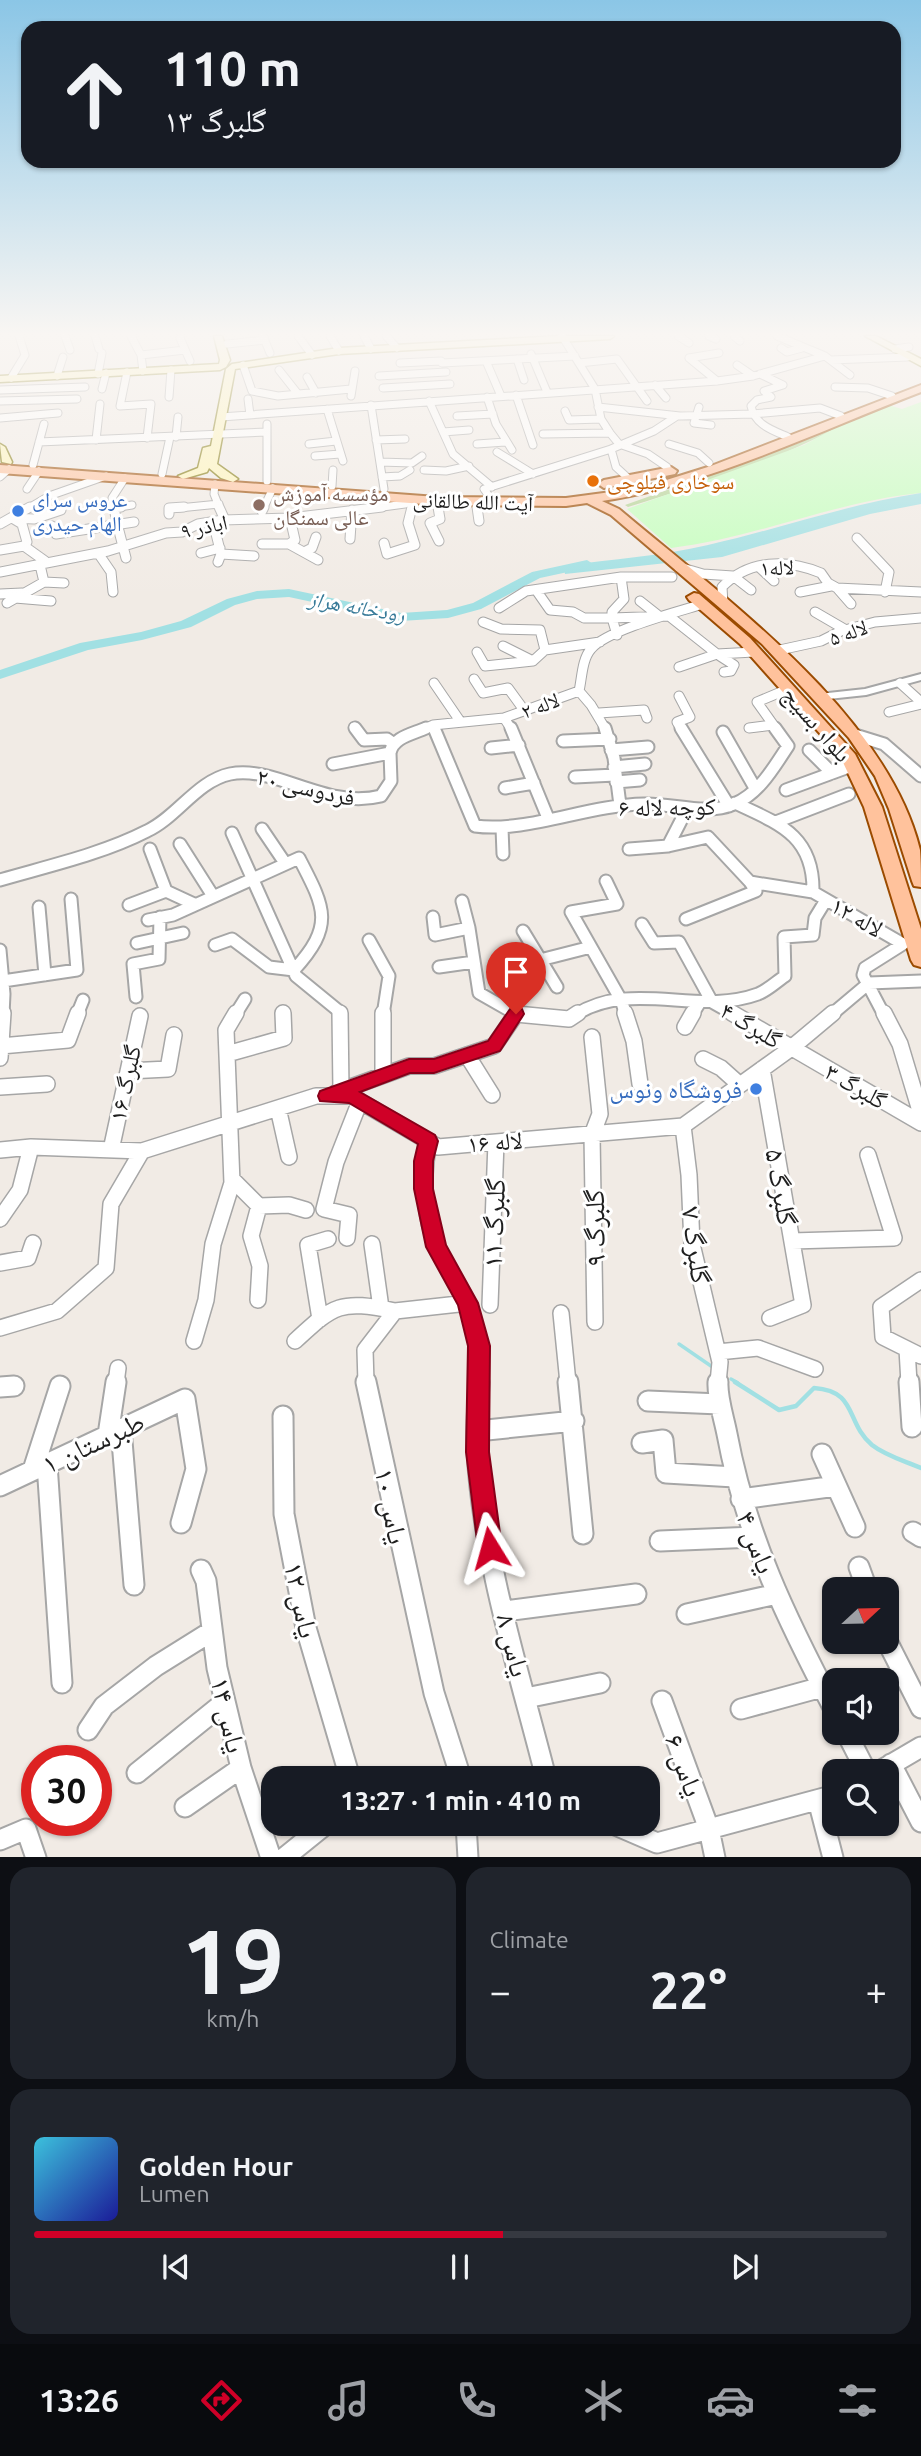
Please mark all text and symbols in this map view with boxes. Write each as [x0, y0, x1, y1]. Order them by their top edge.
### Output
text: 110 m [164, 40, 301, 95]
icon: ahead [49, 49, 140, 140]
text: گلبرگ ۱۳ [164, 102, 267, 138]
place label: سوخاری فیلوچی [607, 469, 734, 495]
marker: سوخاری فیلوچی [585, 473, 601, 489]
place label: مؤسسه آموزش عالی سمنگان [273, 481, 388, 531]
place label: عروس سرای الهام حیدری [32, 487, 128, 538]
street label: آیت الله طالقانی [412, 487, 534, 517]
marker: مؤسسه آموزش عالی سمنگان [251, 497, 267, 513]
marker: عروس سرای الهام حیدری [10, 503, 26, 519]
street label: اباذر ۹ [178, 509, 230, 543]
street label: لاله۱ [759, 554, 795, 580]
water label: رودخانه هراز [305, 585, 407, 627]
street label: لاله ۵ [826, 614, 870, 650]
street label: بلوار بسیج [775, 681, 857, 769]
street label: لاله ۲ [518, 687, 562, 723]
street label: فردوسی ۲۰ [254, 763, 358, 812]
street label: کوچه لاله ۶ [618, 793, 716, 822]
street label: لاله ۱۲ [826, 891, 888, 943]
pin [486, 942, 546, 1014]
icon: arrive [497, 953, 535, 991]
street label: گلبرگ ۴ [715, 996, 786, 1054]
street label: گلبرگ ۱۶ [104, 1043, 147, 1124]
street label: گلبرگ ۳ [820, 1058, 891, 1115]
place label: فروشگاه ونوس [609, 1076, 742, 1104]
marker: فروشگاه ونوس [748, 1081, 764, 1097]
street label: لاله ۱۶ [466, 1127, 524, 1157]
street label: گلبرگ ۵ [759, 1146, 804, 1228]
street label: گلبرگ ۱۱ [476, 1177, 511, 1268]
street label: گلبرگ ۹ [578, 1189, 611, 1267]
street label: گلبرگ ۷ [675, 1205, 718, 1286]
street label: طبرستان ۱ [37, 1405, 150, 1481]
street label: یاس ۱۰ [367, 1465, 415, 1547]
street label: یاس ۴ [728, 1507, 783, 1579]
position arrow [453, 1511, 527, 1585]
street label: یاس ۱۲ [276, 1559, 325, 1641]
north arrow [822, 1577, 900, 1654]
map controls [822, 1577, 899, 1836]
street label: یاس ۸ [488, 1610, 537, 1681]
button: sound [822, 1668, 899, 1745]
street label: یاس ۱۴ [202, 1674, 253, 1756]
street label: یاس ۶ [657, 1730, 711, 1801]
speed limit sign: 30 [21, 1745, 112, 1836]
button: search [822, 1759, 899, 1836]
text: 13:27 · 1 min · 410 m [340, 1786, 581, 1815]
text: 19 [181, 1909, 284, 2011]
text: Climate [490, 1927, 569, 1952]
text: 22° [650, 1961, 727, 2019]
text: − [490, 1970, 511, 2012]
text: + [866, 1970, 887, 2012]
text: km/h [206, 2006, 259, 2031]
text: Golden Hour [139, 2152, 293, 2181]
text: Lumen [139, 2181, 210, 2206]
icon: previous [157, 2248, 195, 2286]
icon: pause [441, 2248, 479, 2286]
icon: next [726, 2248, 764, 2286]
icon: directions [197, 2376, 246, 2425]
icon: music [324, 2376, 373, 2425]
icon: phone [452, 2376, 501, 2425]
icon: climate [579, 2376, 628, 2425]
icon: car [706, 2376, 755, 2425]
icon: filters [833, 2376, 882, 2425]
text: 13:26 [39, 2382, 119, 2418]

